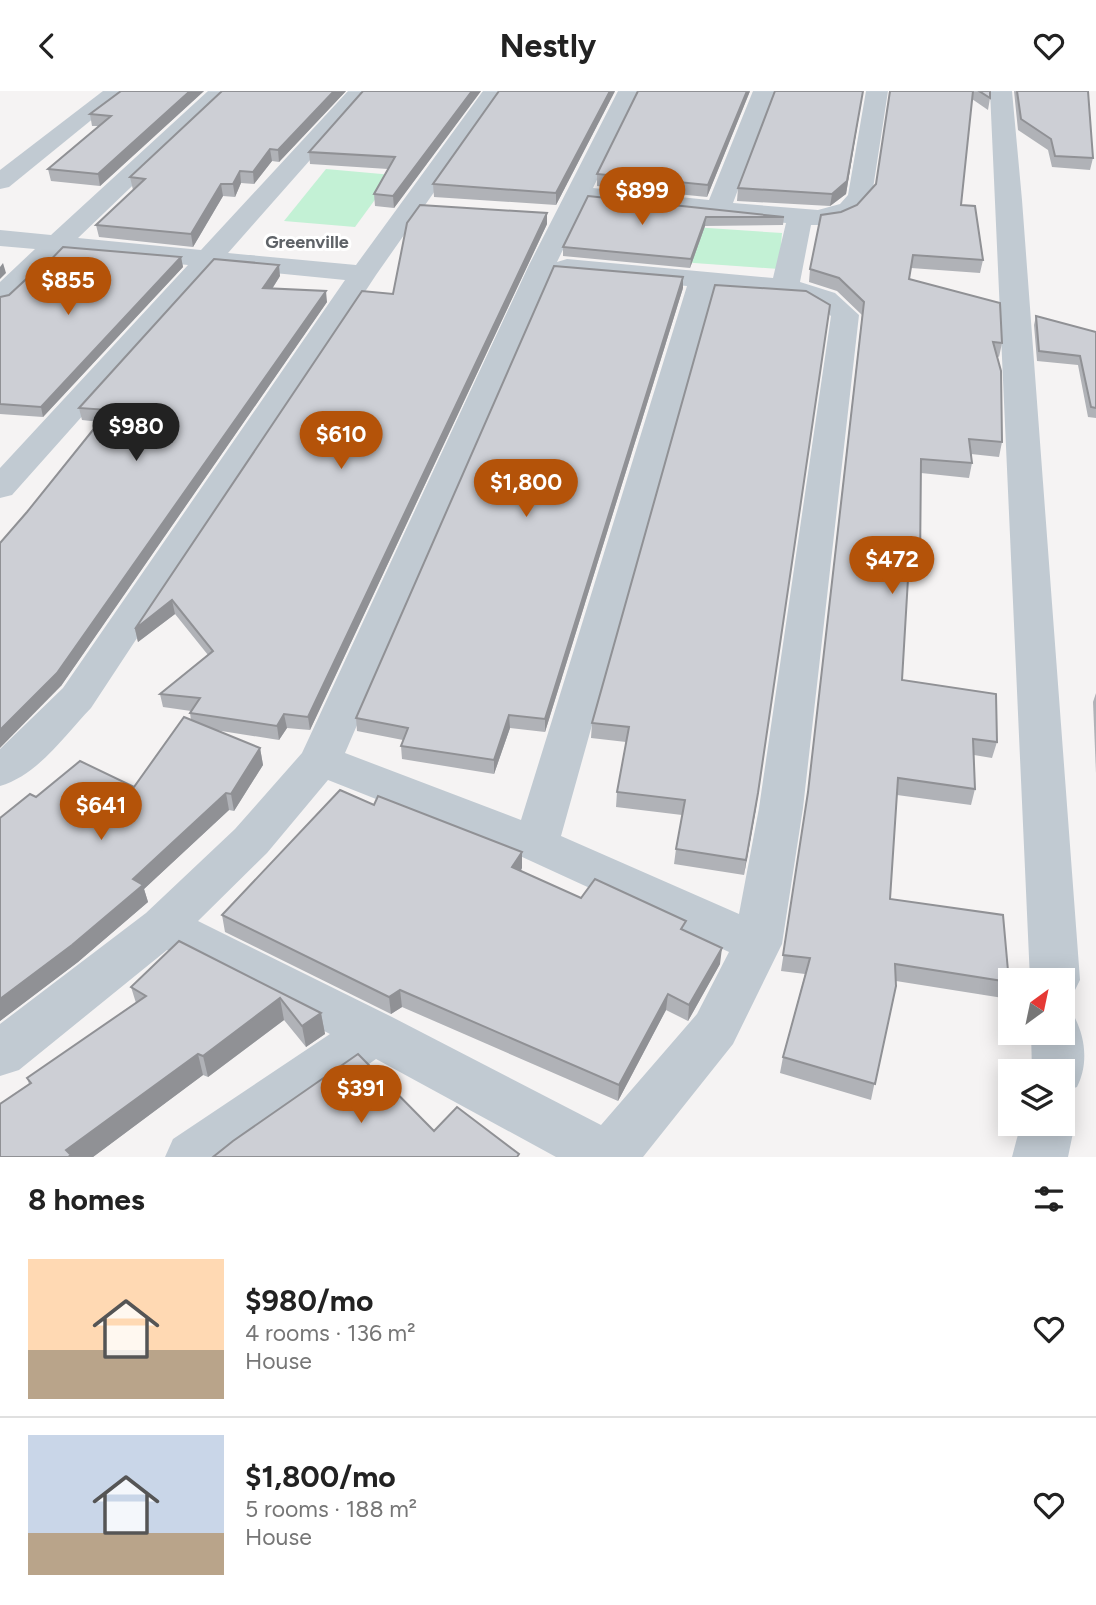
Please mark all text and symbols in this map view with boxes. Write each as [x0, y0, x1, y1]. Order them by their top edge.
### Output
icon: back [28, 27, 66, 65]
text: Nestly [500, 27, 596, 65]
icon: heart [1030, 27, 1068, 65]
pin: $899 [601, 167, 683, 227]
text: $899 [615, 176, 669, 204]
district label: Greenville [265, 231, 349, 253]
pin: $855 [27, 257, 109, 317]
text: $855 [41, 266, 95, 294]
pin: $980 [95, 403, 177, 463]
pin: $610 [300, 411, 382, 471]
text: $980 [108, 412, 164, 440]
text: $610 [316, 420, 366, 448]
pin: $1,800 [469, 459, 583, 519]
text: $1,800 [490, 468, 562, 496]
pin: $472 [851, 537, 933, 596]
text: $472 [865, 545, 919, 573]
pin: $641 [60, 783, 142, 842]
text: $641 [76, 791, 126, 819]
north arrow [998, 968, 1074, 1045]
map controls [998, 968, 1075, 1136]
button: layers [998, 1059, 1075, 1136]
pin: $391 [320, 1065, 402, 1125]
text: $391 [337, 1074, 385, 1102]
icon: filters [1030, 1180, 1068, 1218]
text: 8 homes [28, 1181, 145, 1218]
text: $980/mo [245, 1282, 373, 1319]
icon: home [84, 1287, 168, 1371]
icon: heart [1030, 1310, 1068, 1348]
text: 4 rooms · 136 m² [245, 1319, 416, 1347]
text: House [245, 1347, 312, 1375]
text: $1,800/mo [245, 1458, 396, 1495]
icon: home [84, 1463, 168, 1547]
icon: heart [1030, 1486, 1068, 1524]
text: 5 rooms · 188 m² [245, 1495, 417, 1523]
text: House [245, 1523, 312, 1551]

